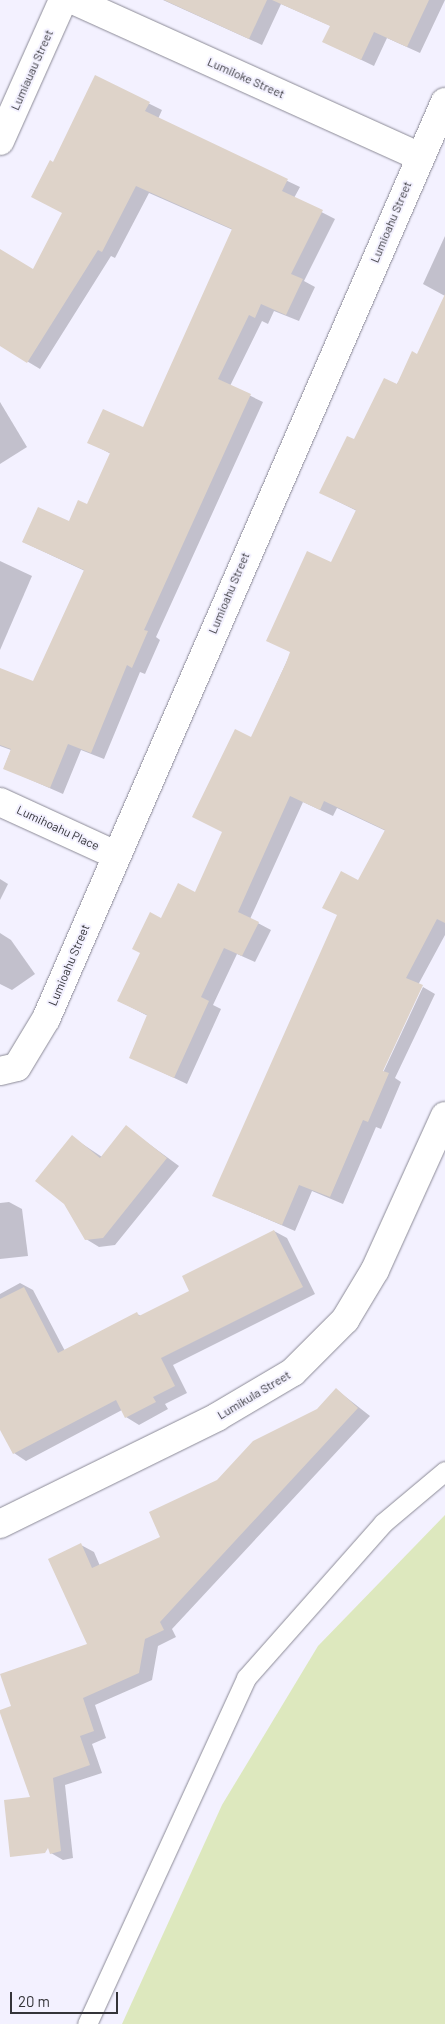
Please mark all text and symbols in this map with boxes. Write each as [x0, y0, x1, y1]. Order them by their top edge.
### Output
street label: Lumiauau Street [8, 28, 56, 112]
street label: Lumiloke Street [205, 55, 287, 101]
street label: Lumioahu Street [367, 179, 415, 265]
street label: Lumioahu Street [205, 550, 253, 636]
street label: Lumihoahu Place [15, 803, 101, 853]
street label: Lumioahu Street [45, 922, 93, 1008]
street label: Lumikula Street [215, 1368, 293, 1422]
scale bar [12, 1982, 120, 2014]
text: 20 m [18, 1992, 50, 2010]

